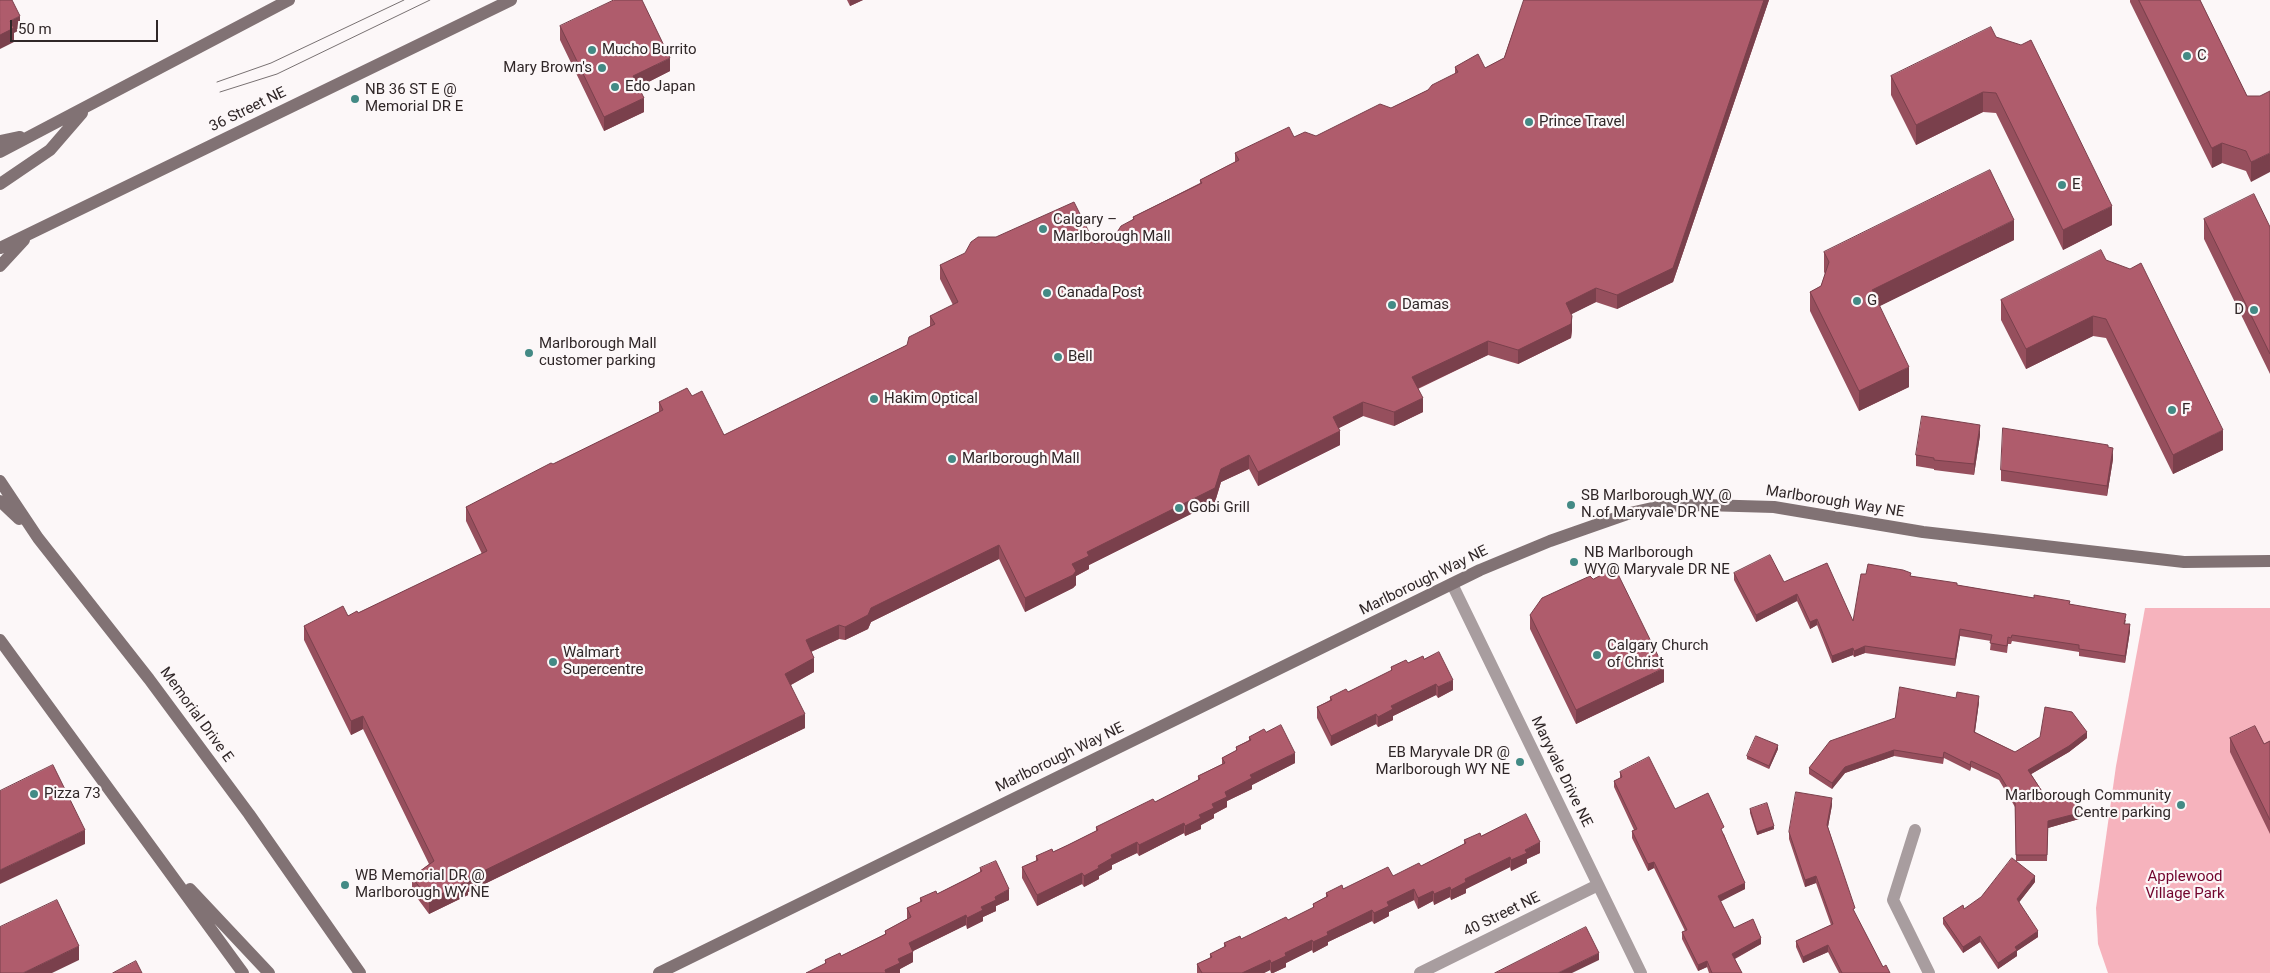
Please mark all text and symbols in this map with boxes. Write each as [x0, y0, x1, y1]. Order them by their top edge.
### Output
scale bar [12, 10, 160, 42]
text: 50 m [18, 20, 52, 38]
place label: Mucho Burrito [602, 41, 696, 59]
marker: Mucho Burrito [586, 44, 598, 56]
place label: C [2197, 47, 2207, 65]
marker: C [2181, 50, 2193, 62]
place label: Mary Brown's [503, 59, 592, 77]
marker: Mary Brown's [596, 62, 608, 74]
place label: Edo Japan [625, 78, 695, 96]
place label: NB 36 ST E @ Memorial DR E [365, 81, 463, 116]
marker: Edo Japan [609, 81, 621, 93]
street label: 36 Street NE [207, 84, 289, 136]
marker: NB 36 ST E @ Memorial DR E [349, 93, 361, 105]
place label: Prince Travel [1539, 113, 1625, 131]
marker: Prince Travel [1523, 116, 1535, 128]
place label: E [2072, 176, 2081, 194]
marker: E [2056, 179, 2068, 191]
place label: Calgary – Marlborough Mall [1053, 211, 1171, 246]
marker: Calgary – Marlborough Mall [1037, 223, 1049, 235]
place label: Canada Post [1057, 284, 1142, 302]
marker: Canada Post [1041, 287, 1053, 299]
place label: G [1867, 292, 1877, 310]
marker: G [1851, 295, 1863, 307]
place label: Damas [1402, 296, 1449, 314]
marker: Damas [1386, 299, 1398, 311]
place label: D [2234, 301, 2244, 319]
marker: D [2248, 304, 2260, 316]
place label: Marlborough Mall customer parking [539, 335, 657, 370]
marker: Marlborough Mall customer parking [523, 347, 535, 359]
place label: Bell [1068, 348, 1093, 366]
marker: Bell [1052, 351, 1064, 363]
place label: Hakim Optical [884, 390, 978, 408]
marker: Hakim Optical [868, 393, 880, 405]
place label: F [2182, 401, 2190, 419]
marker: F [2166, 404, 2178, 416]
place label: Marlborough Mall [962, 450, 1080, 468]
marker: Marlborough Mall [946, 453, 958, 465]
street label: Marlborough Way NE [1764, 482, 1906, 522]
place label: SB Marlborough WY @ N.of Maryvale DR NE [1581, 487, 1732, 522]
place label: Gobi Grill [1189, 499, 1250, 517]
marker: SB Marlborough WY @ N.of Maryvale DR NE [1565, 499, 1577, 511]
marker: Gobi Grill [1173, 502, 1185, 514]
street label: Marlborough Way NE [1357, 542, 1491, 620]
place label: NB Marlborough WY@ Maryvale DR NE [1584, 544, 1730, 579]
marker: NB Marlborough WY@ Maryvale DR NE [1568, 556, 1580, 568]
place label: Calgary Church of Christ [1607, 637, 1709, 672]
place label: Walmart Supercentre [563, 644, 643, 679]
marker: Calgary Church of Christ [1591, 649, 1603, 661]
marker: Walmart Supercentre [547, 656, 559, 668]
street label: Memorial Drive E [156, 664, 236, 766]
street label: Maryvale Drive NE [1526, 714, 1596, 830]
street label: Marlborough Way NE [993, 719, 1127, 797]
place label: EB Maryvale DR @ Marlborough WY NE [1376, 744, 1510, 779]
marker: EB Maryvale DR @ Marlborough WY NE [1514, 756, 1526, 768]
place label: Pizza 73 [44, 785, 101, 803]
place label: Marlborough Community Centre parking [2005, 787, 2171, 822]
marker: Pizza 73 [28, 788, 40, 800]
marker: Marlborough Community Centre parking [2175, 799, 2187, 811]
place label: WB Memorial DR @ Marlborough WY NE [355, 867, 489, 902]
park label: Applewood Village Park [2146, 868, 2224, 903]
marker: WB Memorial DR @ Marlborough WY NE [339, 879, 351, 891]
street label: 40 Street NE [1461, 889, 1543, 941]

